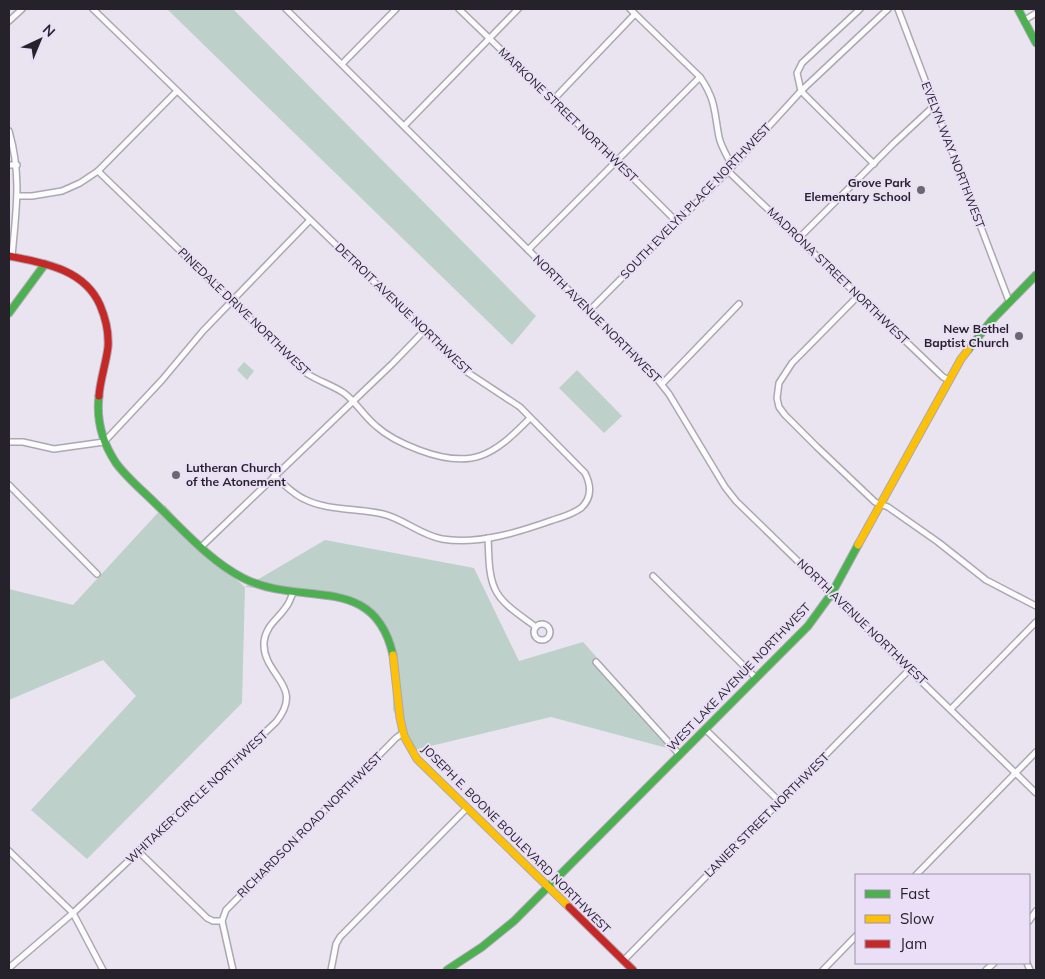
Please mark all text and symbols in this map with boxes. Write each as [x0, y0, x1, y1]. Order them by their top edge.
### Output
north arrow [15, 15, 65, 65]
text: N [39, 21, 59, 41]
street label: MARKONE STREET NORTHWEST [496, 44, 642, 186]
street label: EVELYN WAY NORTHWEST [919, 79, 989, 231]
street label: SOUTH EVELYN PLACE NORTHWEST [617, 119, 775, 282]
place label: Grove Park Elementary School [804, 175, 911, 204]
marker: Grove Park Elementary School [915, 184, 927, 196]
street label: MADRONA STREET NORTHWEST [764, 204, 913, 348]
street label: DETROIT AVENUE NORTHWEST [332, 240, 475, 378]
street label: PINEDALE DRIVE NORTHWEST [175, 244, 314, 379]
street label: NORTH AVENUE NORTHWEST [530, 251, 665, 386]
place label: New Bethel Baptist Church [924, 321, 1009, 350]
marker: New Bethel Baptist Church [1013, 330, 1025, 342]
place label: Lutheran Church of the Atonement [186, 460, 286, 489]
marker: Lutheran Church of the Atonement [170, 469, 182, 481]
street label: NORTH AVENUE NORTHWEST [794, 555, 931, 688]
street label: WEST LAKE AVENUE NORTHWEST [664, 599, 814, 754]
street label: WHITAKER CIRCLE NORTHWEST [122, 726, 271, 867]
street label: JOSEPH E. BOONE BOULEVARD NORTHWEST [419, 741, 614, 937]
street label: RICHARDSON ROAD NORTHWEST [234, 748, 386, 901]
street label: LANIER STREET NORTHWEST [701, 749, 833, 880]
legend [855, 874, 1030, 964]
text: Fast [900, 884, 930, 903]
text: Slow [900, 909, 934, 928]
text: Jam [900, 934, 927, 953]

